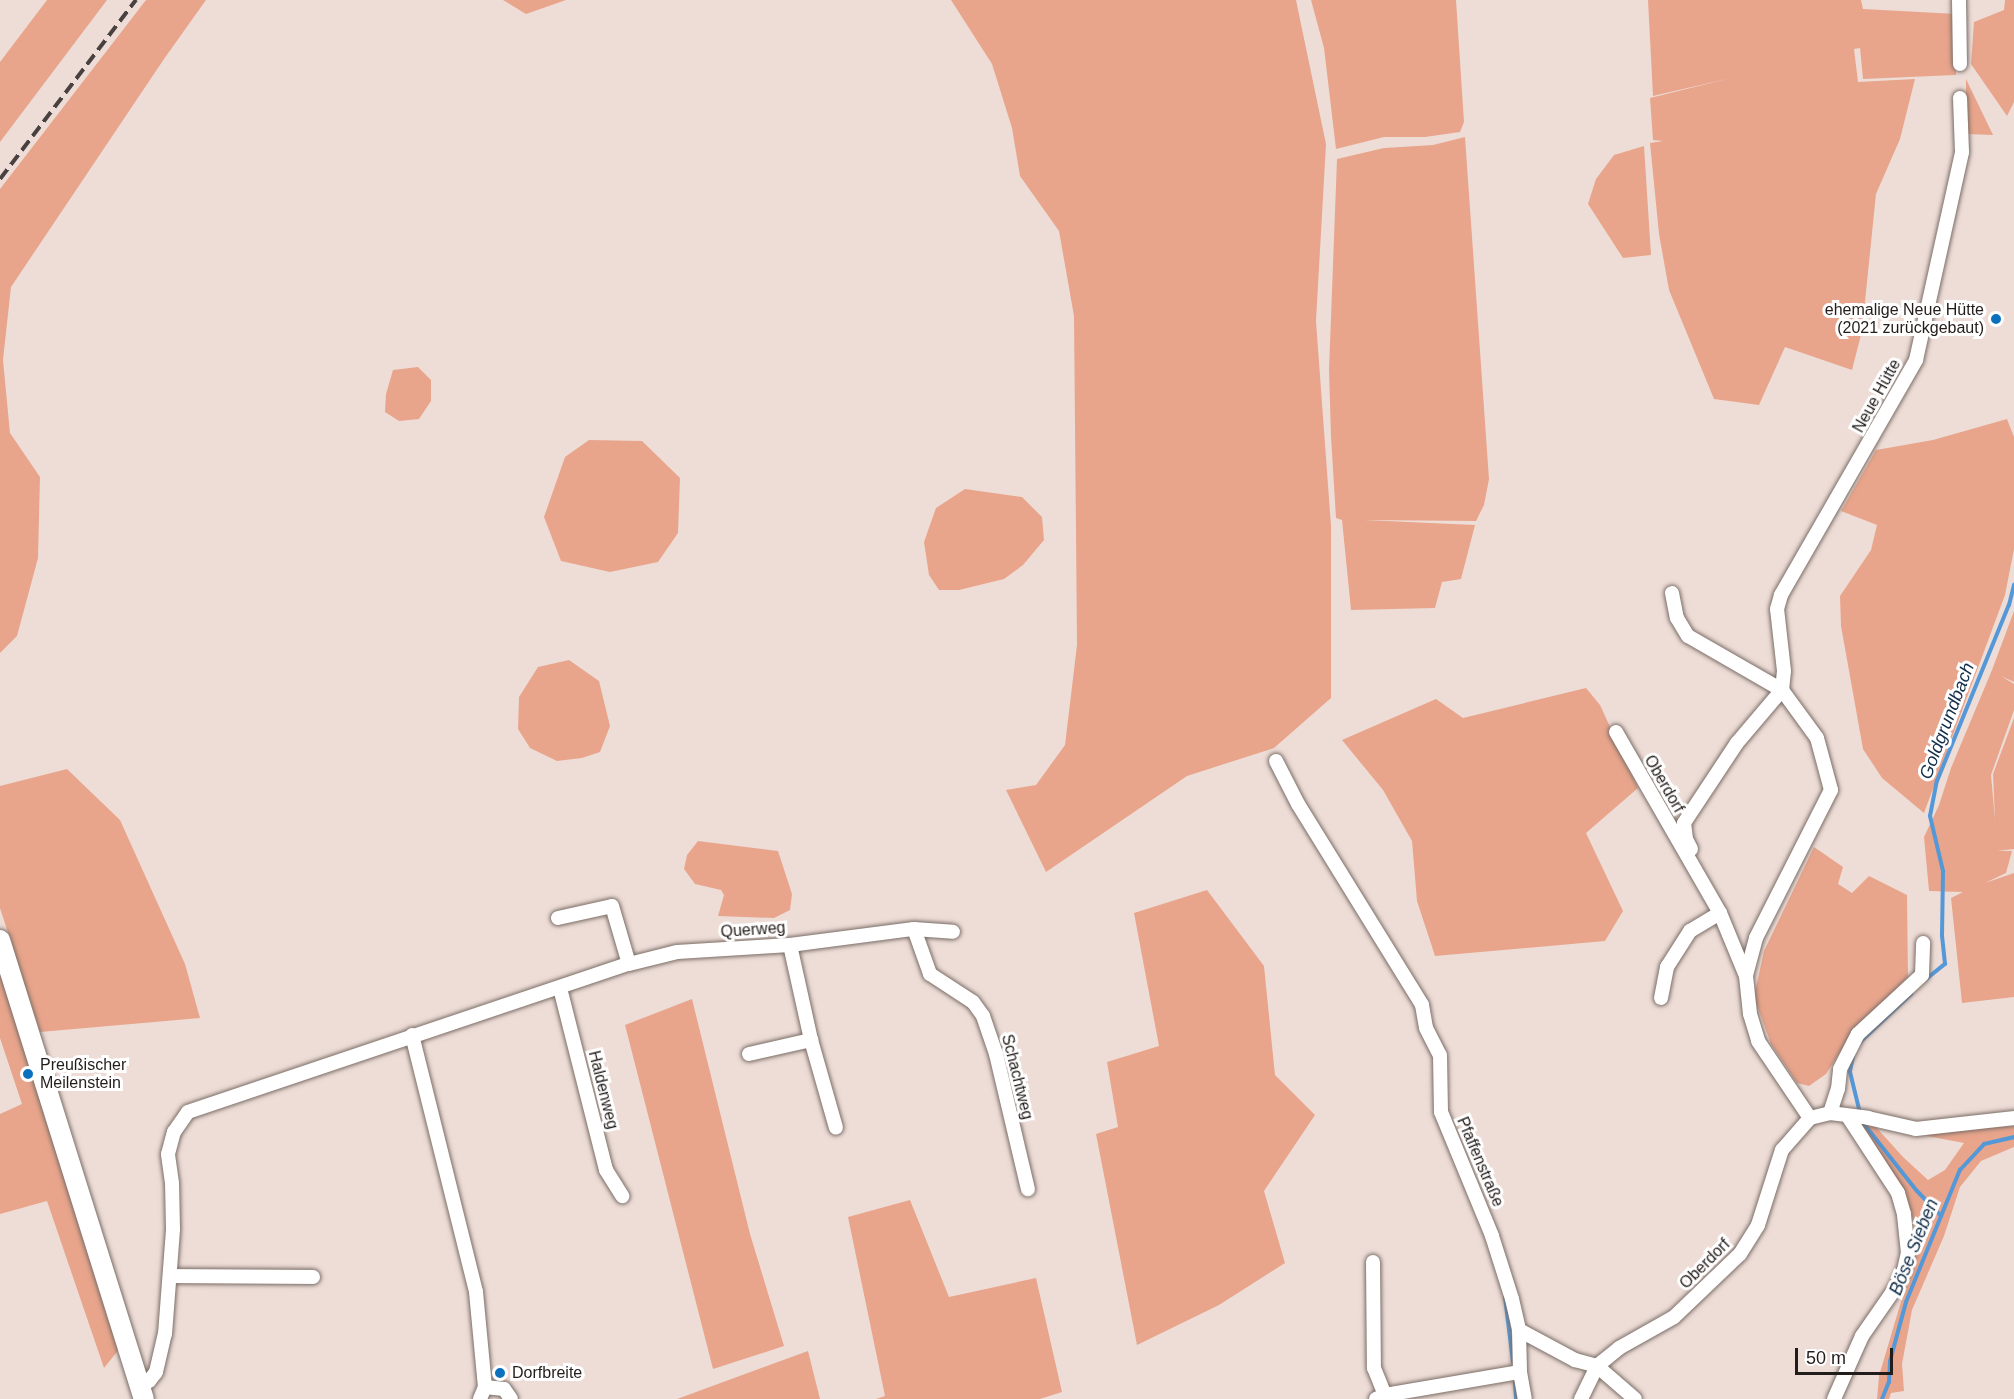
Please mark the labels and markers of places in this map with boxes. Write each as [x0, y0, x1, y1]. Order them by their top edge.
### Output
place label: ehemalige Neue Hütte (2021 zurückgebaut) [1825, 300, 1984, 338]
marker: ehemalige Neue Hütte (2021 zurückgebaut) [1989, 312, 2003, 326]
place label: Preußischer Meilenstein [40, 1055, 126, 1093]
marker: Preußischer Meilenstein [21, 1067, 35, 1081]
place label: Dorfbreite [512, 1363, 582, 1383]
marker: Dorfbreite [493, 1366, 507, 1380]

